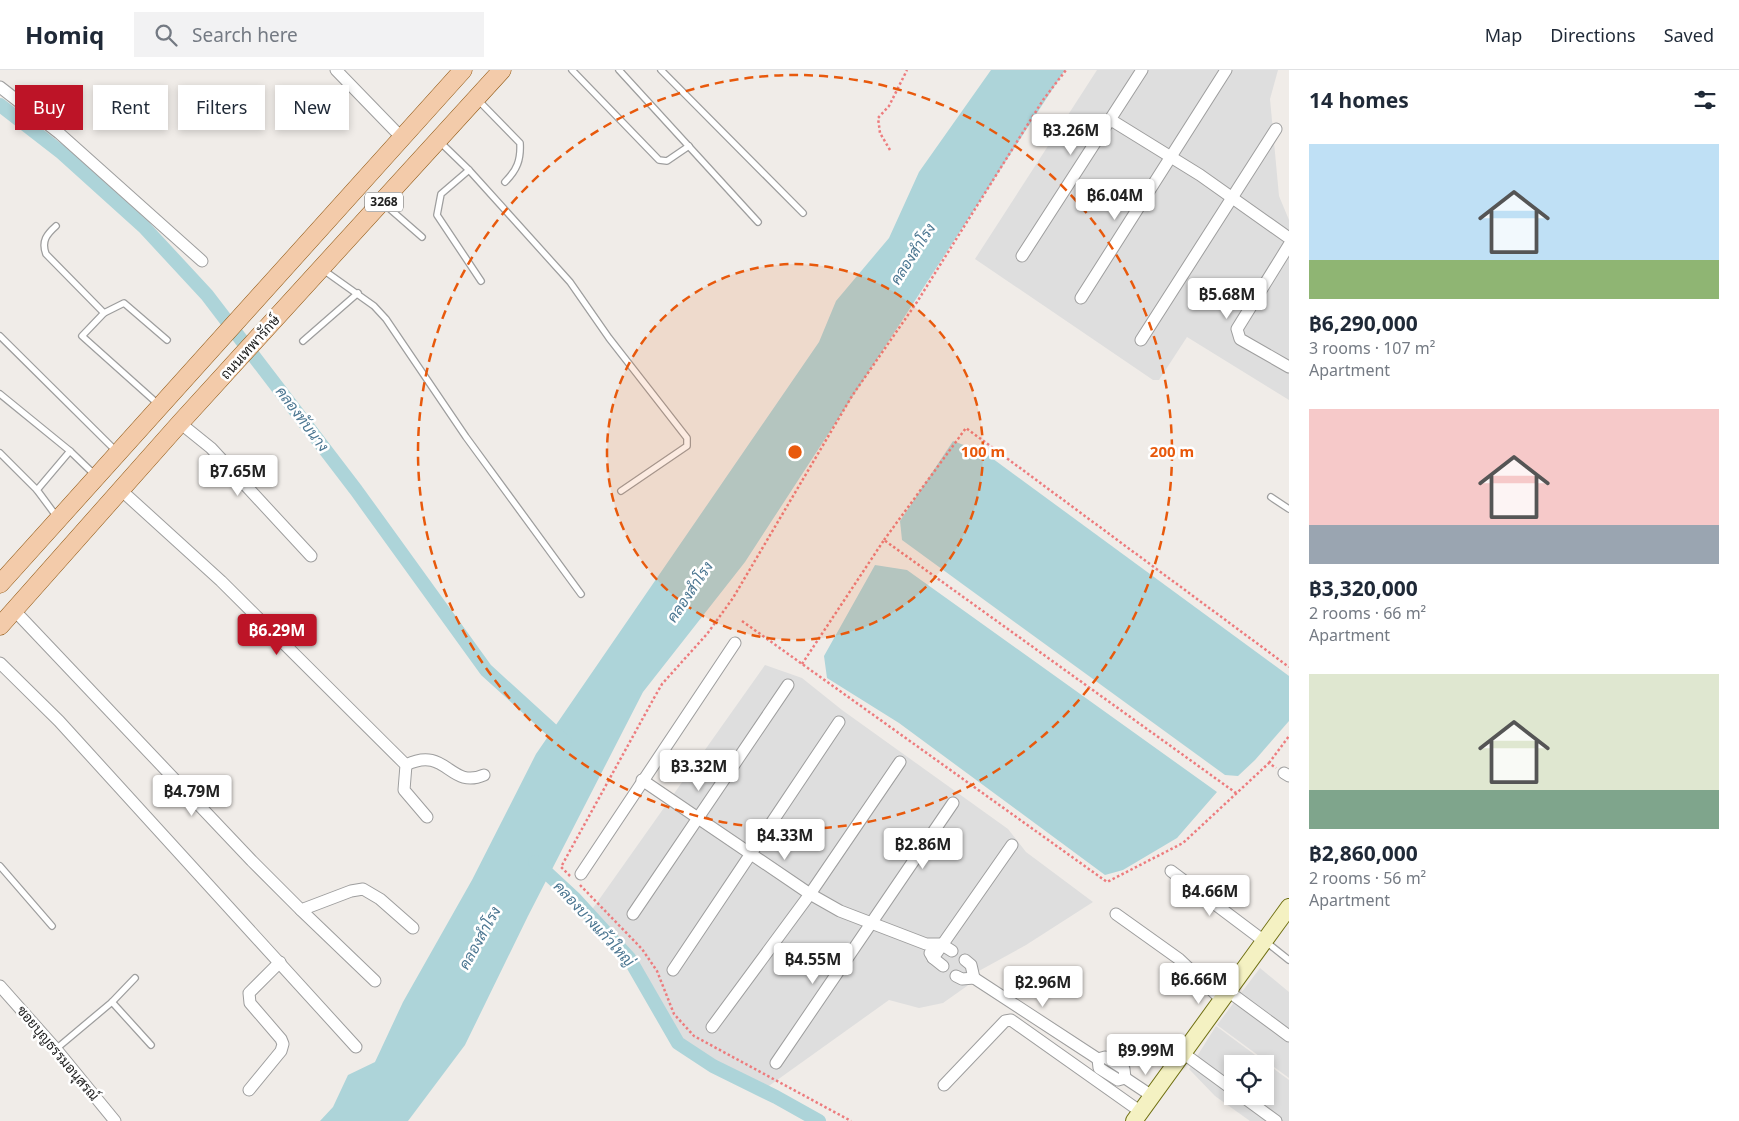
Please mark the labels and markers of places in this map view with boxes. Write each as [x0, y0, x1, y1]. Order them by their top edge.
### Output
pin: ฿3.26M [1030, 114, 1112, 156]
pin: ฿6.04M [1074, 178, 1156, 221]
pin: ฿5.68M [1186, 278, 1268, 320]
centre of rings [786, 443, 804, 461]
pin: ฿7.65M [197, 454, 279, 497]
pin: ฿6.29M [236, 614, 318, 656]
pin: ฿3.32M [658, 750, 740, 792]
pin: ฿4.79M [151, 774, 233, 817]
pin: ฿4.33M [744, 818, 826, 861]
pin: ฿2.86M [882, 828, 964, 870]
pin: ฿4.66M [1169, 874, 1251, 917]
pin: ฿4.55M [772, 942, 854, 985]
pin: ฿6.66M [1158, 962, 1240, 1005]
pin: ฿2.96M [1002, 966, 1084, 1008]
pin: ฿9.99M [1105, 1034, 1187, 1076]

